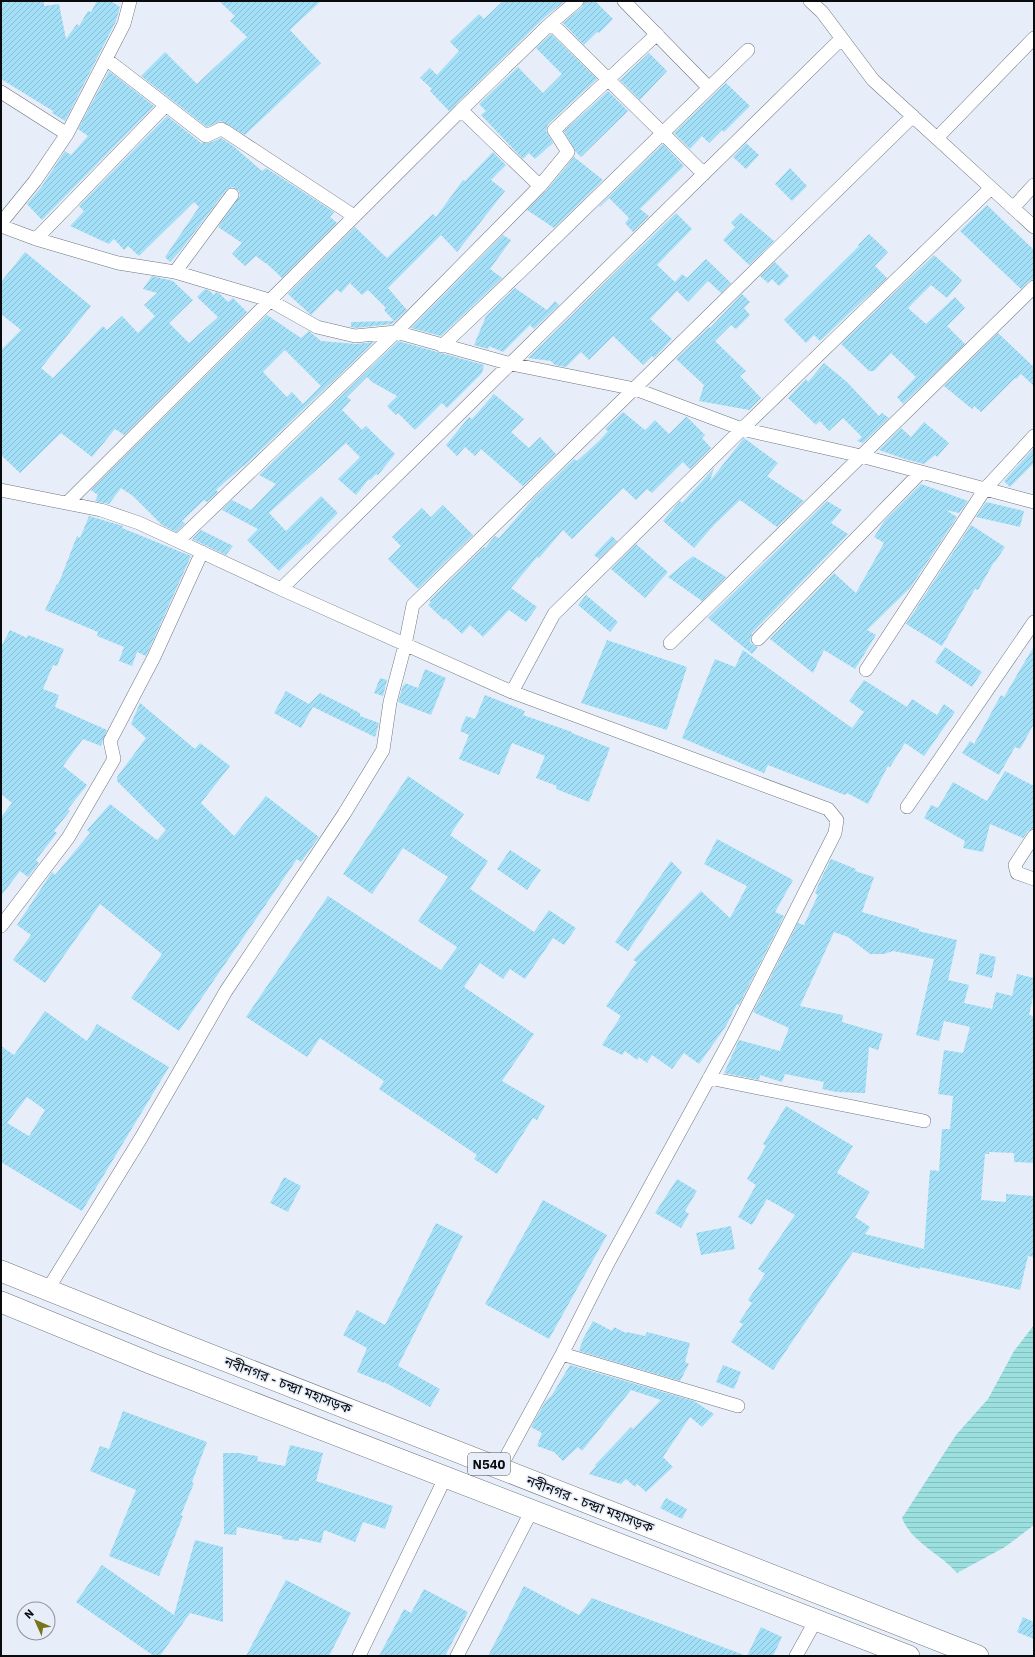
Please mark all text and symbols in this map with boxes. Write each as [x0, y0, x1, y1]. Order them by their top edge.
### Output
street label: নবীনগর - চন্দ্রা মহাসড়ক [221, 1352, 355, 1418]
road number: N540 [468, 1453, 510, 1475]
street label: নবীনগর - চন্দ্রা মহাসড়ক [523, 1471, 657, 1537]
north arrow [16, 1601, 56, 1641]
text: N [21, 1606, 37, 1622]

